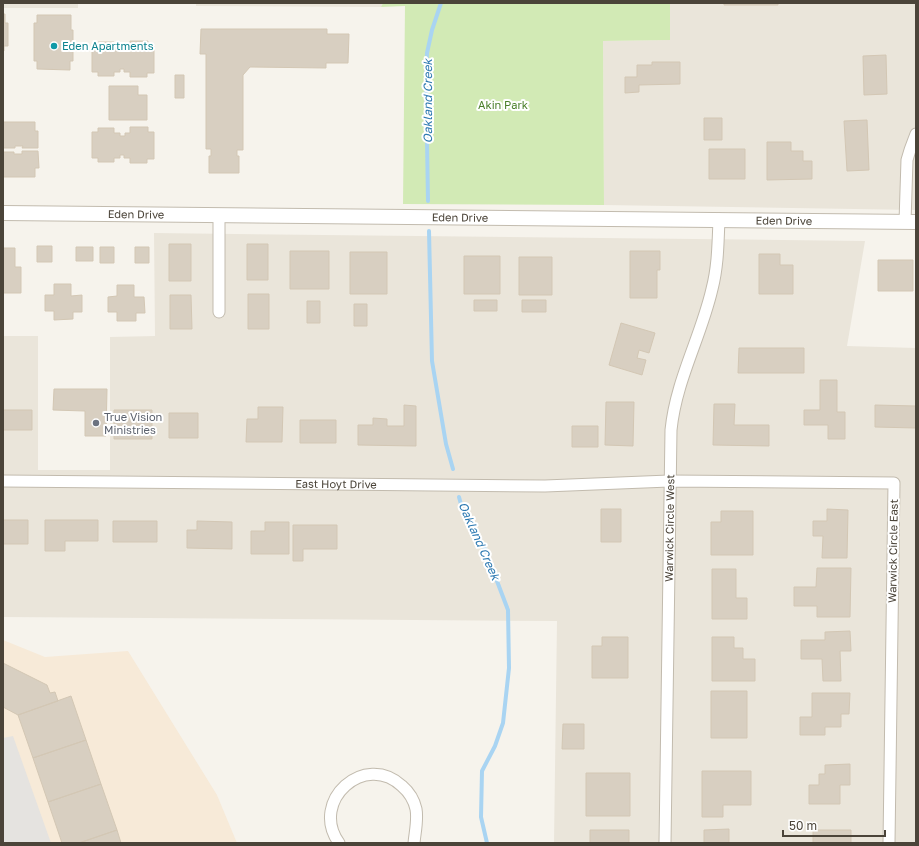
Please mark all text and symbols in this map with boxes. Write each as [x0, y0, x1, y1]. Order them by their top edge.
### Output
place label: Eden Apartments [62, 39, 154, 52]
marker: Eden Apartments [49, 41, 59, 51]
water label: Oakland Creek [420, 58, 435, 143]
park label: Akin Park [478, 98, 528, 111]
street label: Eden Drive [108, 207, 164, 221]
street label: Eden Drive [432, 210, 488, 224]
street label: Eden Drive [756, 213, 812, 227]
place label: True Vision Ministries [104, 410, 162, 436]
marker: True Vision Ministries [91, 418, 101, 428]
street label: Warwick Circle West [662, 474, 676, 582]
street label: East Hoyt Drive [295, 477, 377, 490]
water label: Oakland Creek [455, 499, 504, 583]
street label: Warwick Circle East [885, 499, 900, 603]
scale bar [783, 812, 885, 838]
text: 50 m [789, 818, 817, 833]

